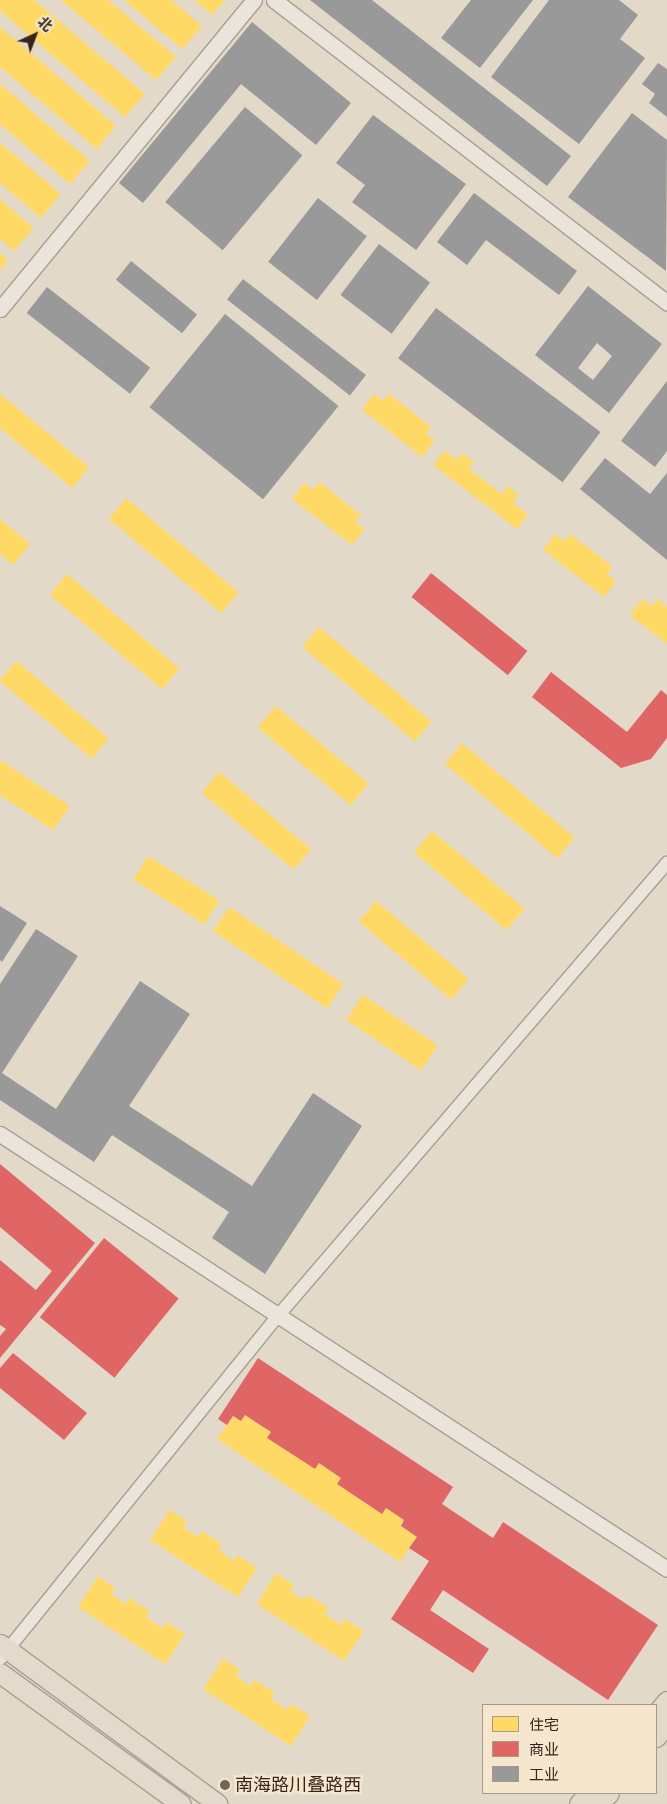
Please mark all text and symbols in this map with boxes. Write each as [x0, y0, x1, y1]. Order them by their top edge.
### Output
north arrow [10, 10, 60, 60]
text: 北 [35, 13, 56, 35]
legend [482, 1704, 657, 1794]
text: 住宅 [529, 1717, 559, 1733]
text: 商业 [529, 1742, 559, 1758]
text: 工业 [529, 1767, 559, 1783]
place label: 南海路川叠路西 [235, 1774, 361, 1796]
marker: 南海路川叠路西 [219, 1779, 231, 1791]

